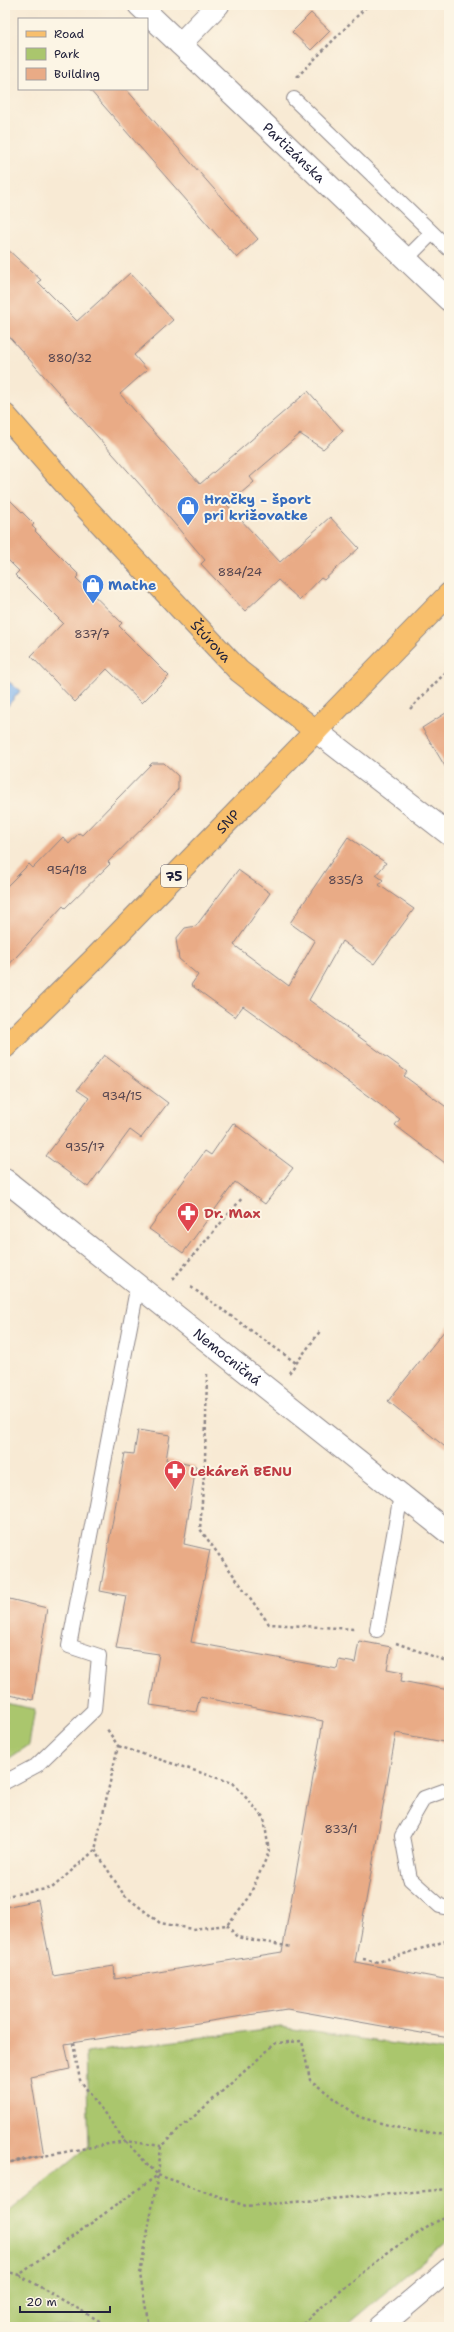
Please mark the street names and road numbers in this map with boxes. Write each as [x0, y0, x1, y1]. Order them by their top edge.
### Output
street label: Partizánska [259, 118, 329, 187]
street label: Štúrova [187, 616, 235, 666]
street label: SNP [212, 806, 243, 837]
road number: 75 [161, 865, 187, 887]
street label: Nemocničná [190, 1324, 265, 1389]

